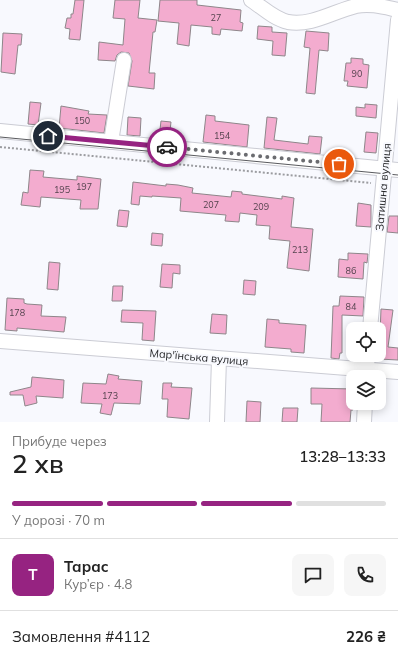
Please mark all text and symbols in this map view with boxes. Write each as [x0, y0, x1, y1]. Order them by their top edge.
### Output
house number: 27 [211, 12, 221, 23]
house number: 90 [352, 68, 362, 79]
house number: 150 [74, 115, 90, 126]
pin [31, 119, 65, 153]
icon: home [37, 125, 59, 147]
courier [147, 127, 187, 167]
house number: 154 [214, 130, 231, 141]
icon: car [156, 136, 178, 158]
street label: Затишна вулиця [372, 143, 394, 231]
pin [322, 147, 356, 181]
icon: bag [328, 153, 350, 175]
house number: 197 [76, 181, 92, 192]
house number: 195 [54, 184, 71, 195]
house number: 207 [203, 199, 219, 210]
house number: 209 [253, 201, 269, 212]
house number: 213 [292, 244, 308, 255]
house number: 86 [346, 265, 356, 276]
house number: 84 [346, 301, 357, 312]
house number: 178 [9, 307, 25, 318]
map controls [346, 322, 386, 410]
button: locate [346, 322, 386, 362]
street label: Мар'їнська вулиця [149, 346, 249, 368]
button: layers [346, 370, 386, 410]
house number: 173 [102, 390, 118, 401]
text: Прибуде через [12, 433, 107, 449]
text: 2 хв [12, 447, 64, 480]
text: 13:28–13:33 [299, 447, 386, 466]
text: У дорозі · 70 m [12, 512, 105, 528]
button: chat [292, 554, 334, 596]
button: phone [344, 554, 386, 596]
text: Тарас [64, 557, 108, 576]
text: Т [28, 565, 38, 584]
text: Кур’єр · 4.8 [64, 576, 132, 592]
text: Замовлення #4112 [12, 627, 150, 646]
text: 226 ₴ [346, 627, 386, 646]

